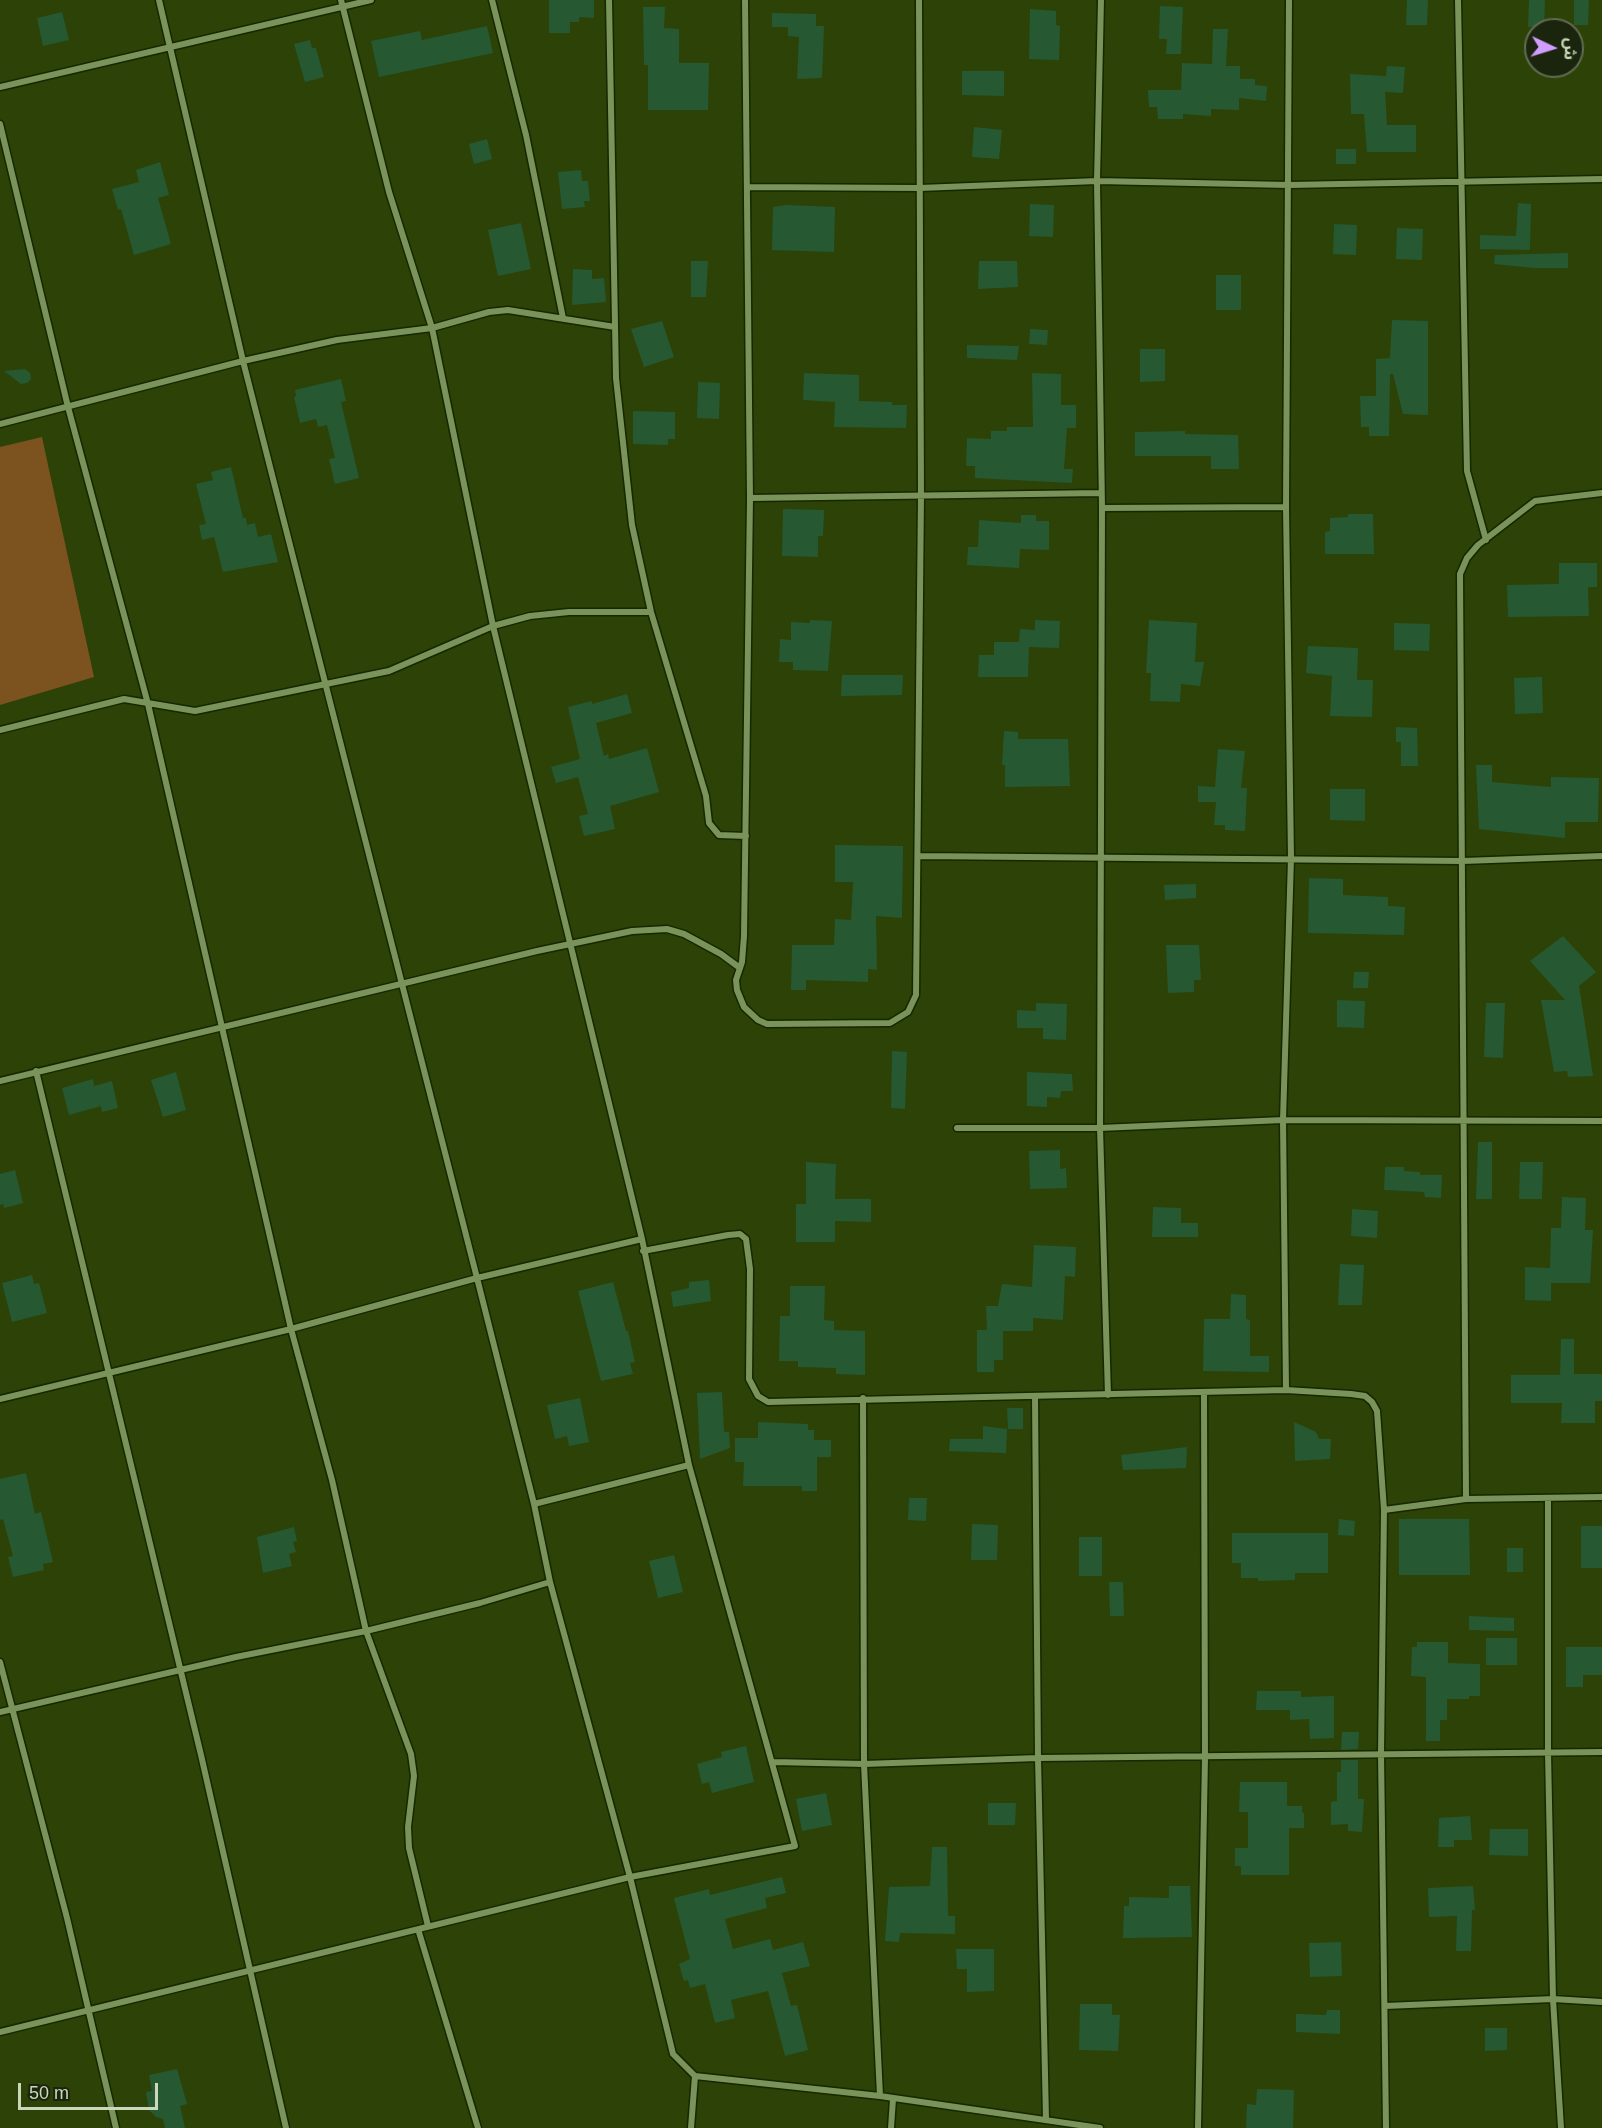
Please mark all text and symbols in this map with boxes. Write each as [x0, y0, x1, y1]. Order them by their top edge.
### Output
north arrow [1524, 18, 1584, 78]
text: ش [1561, 38, 1580, 61]
scale bar [21, 2071, 160, 2109]
text: 50 m [29, 2083, 69, 2103]

